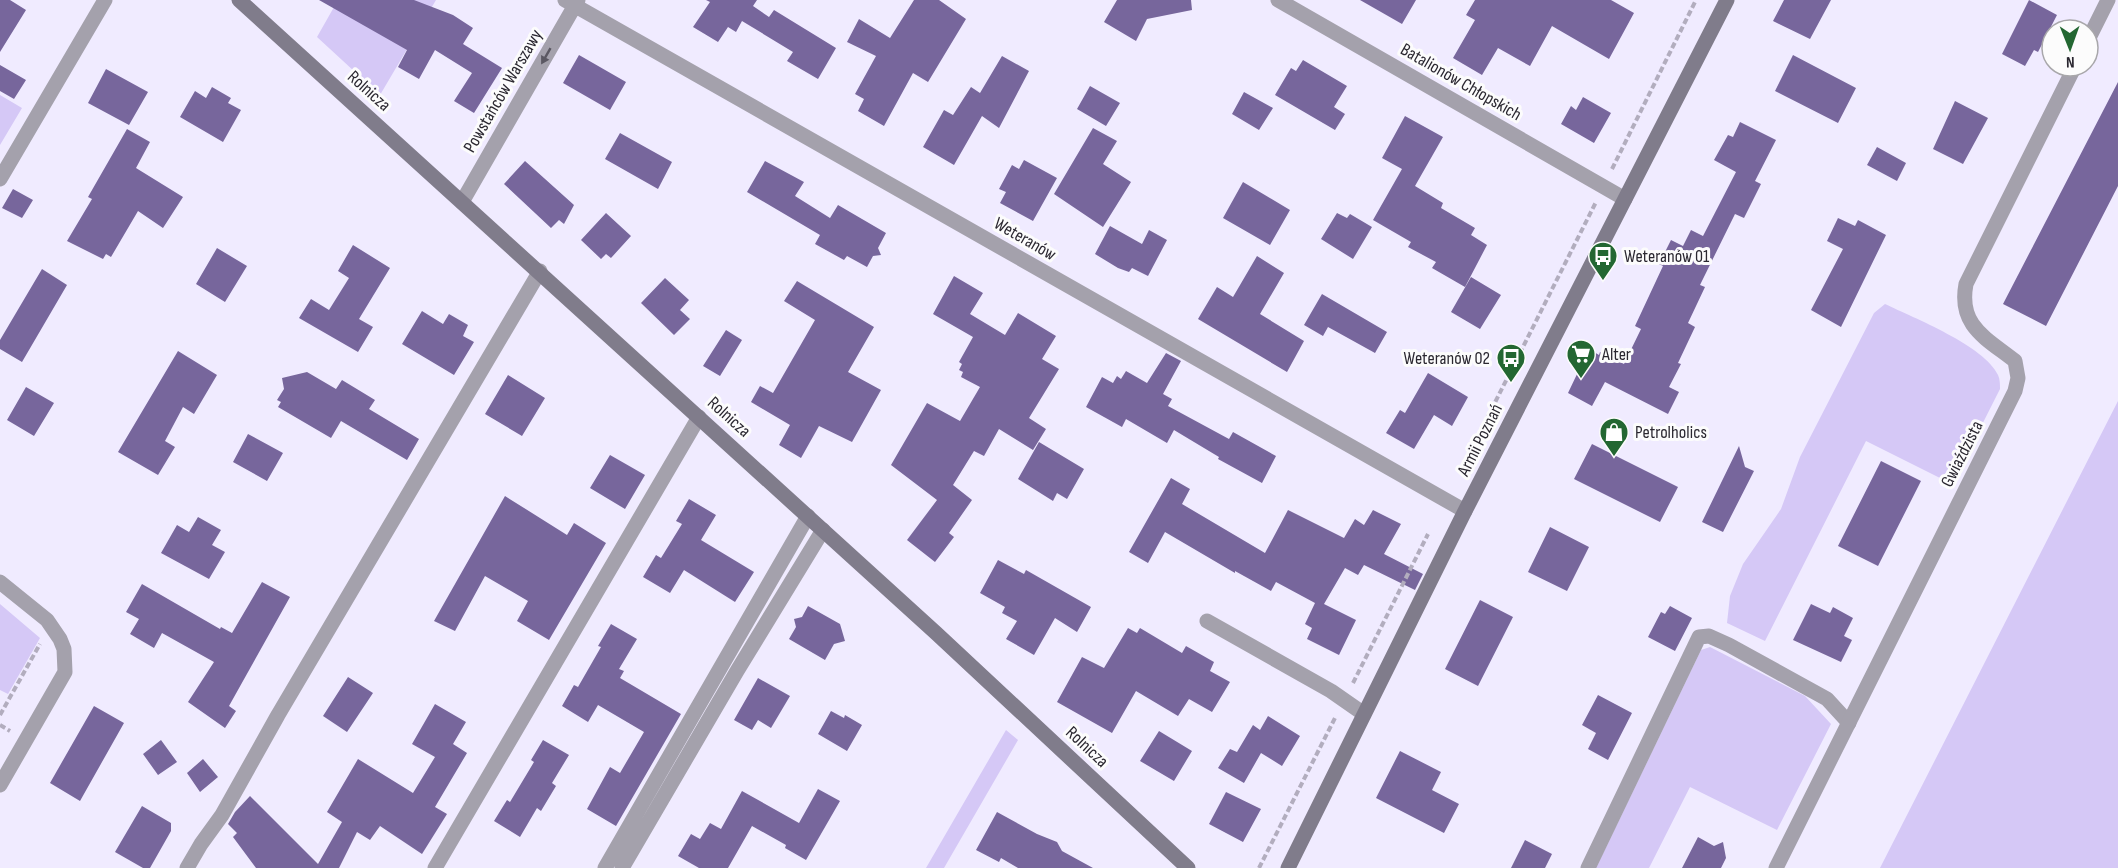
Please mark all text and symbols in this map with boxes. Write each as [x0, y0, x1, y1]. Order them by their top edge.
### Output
north arrow [2040, 18, 2100, 78]
street label: Powstańców Warszawy [459, 26, 547, 156]
street label: Batalionów Chłopskich [1397, 39, 1525, 125]
one-way arrow [541, 48, 551, 65]
text: N [2066, 52, 2075, 71]
street label: Rolnicza [343, 66, 395, 116]
street label: Weteranów [990, 213, 1060, 265]
bus stop icon: Weteranów 01 [1587, 240, 1619, 282]
place label: Weteranów 01 [1624, 246, 1710, 267]
supermarket icon: Alter [1565, 338, 1597, 380]
bus stop icon: Weteranów 02 [1495, 342, 1527, 384]
place label: Alter [1601, 344, 1631, 365]
place label: Weteranów 02 [1404, 348, 1490, 369]
street label: Rolnicza [703, 392, 755, 442]
street label: Armii Poznań [1452, 400, 1507, 480]
shop icon: Petrolholics [1598, 416, 1630, 458]
street label: Gwiaździsta [1936, 417, 1988, 491]
place label: Petrolholics [1635, 422, 1707, 443]
street label: Rolnicza [1061, 722, 1113, 772]

